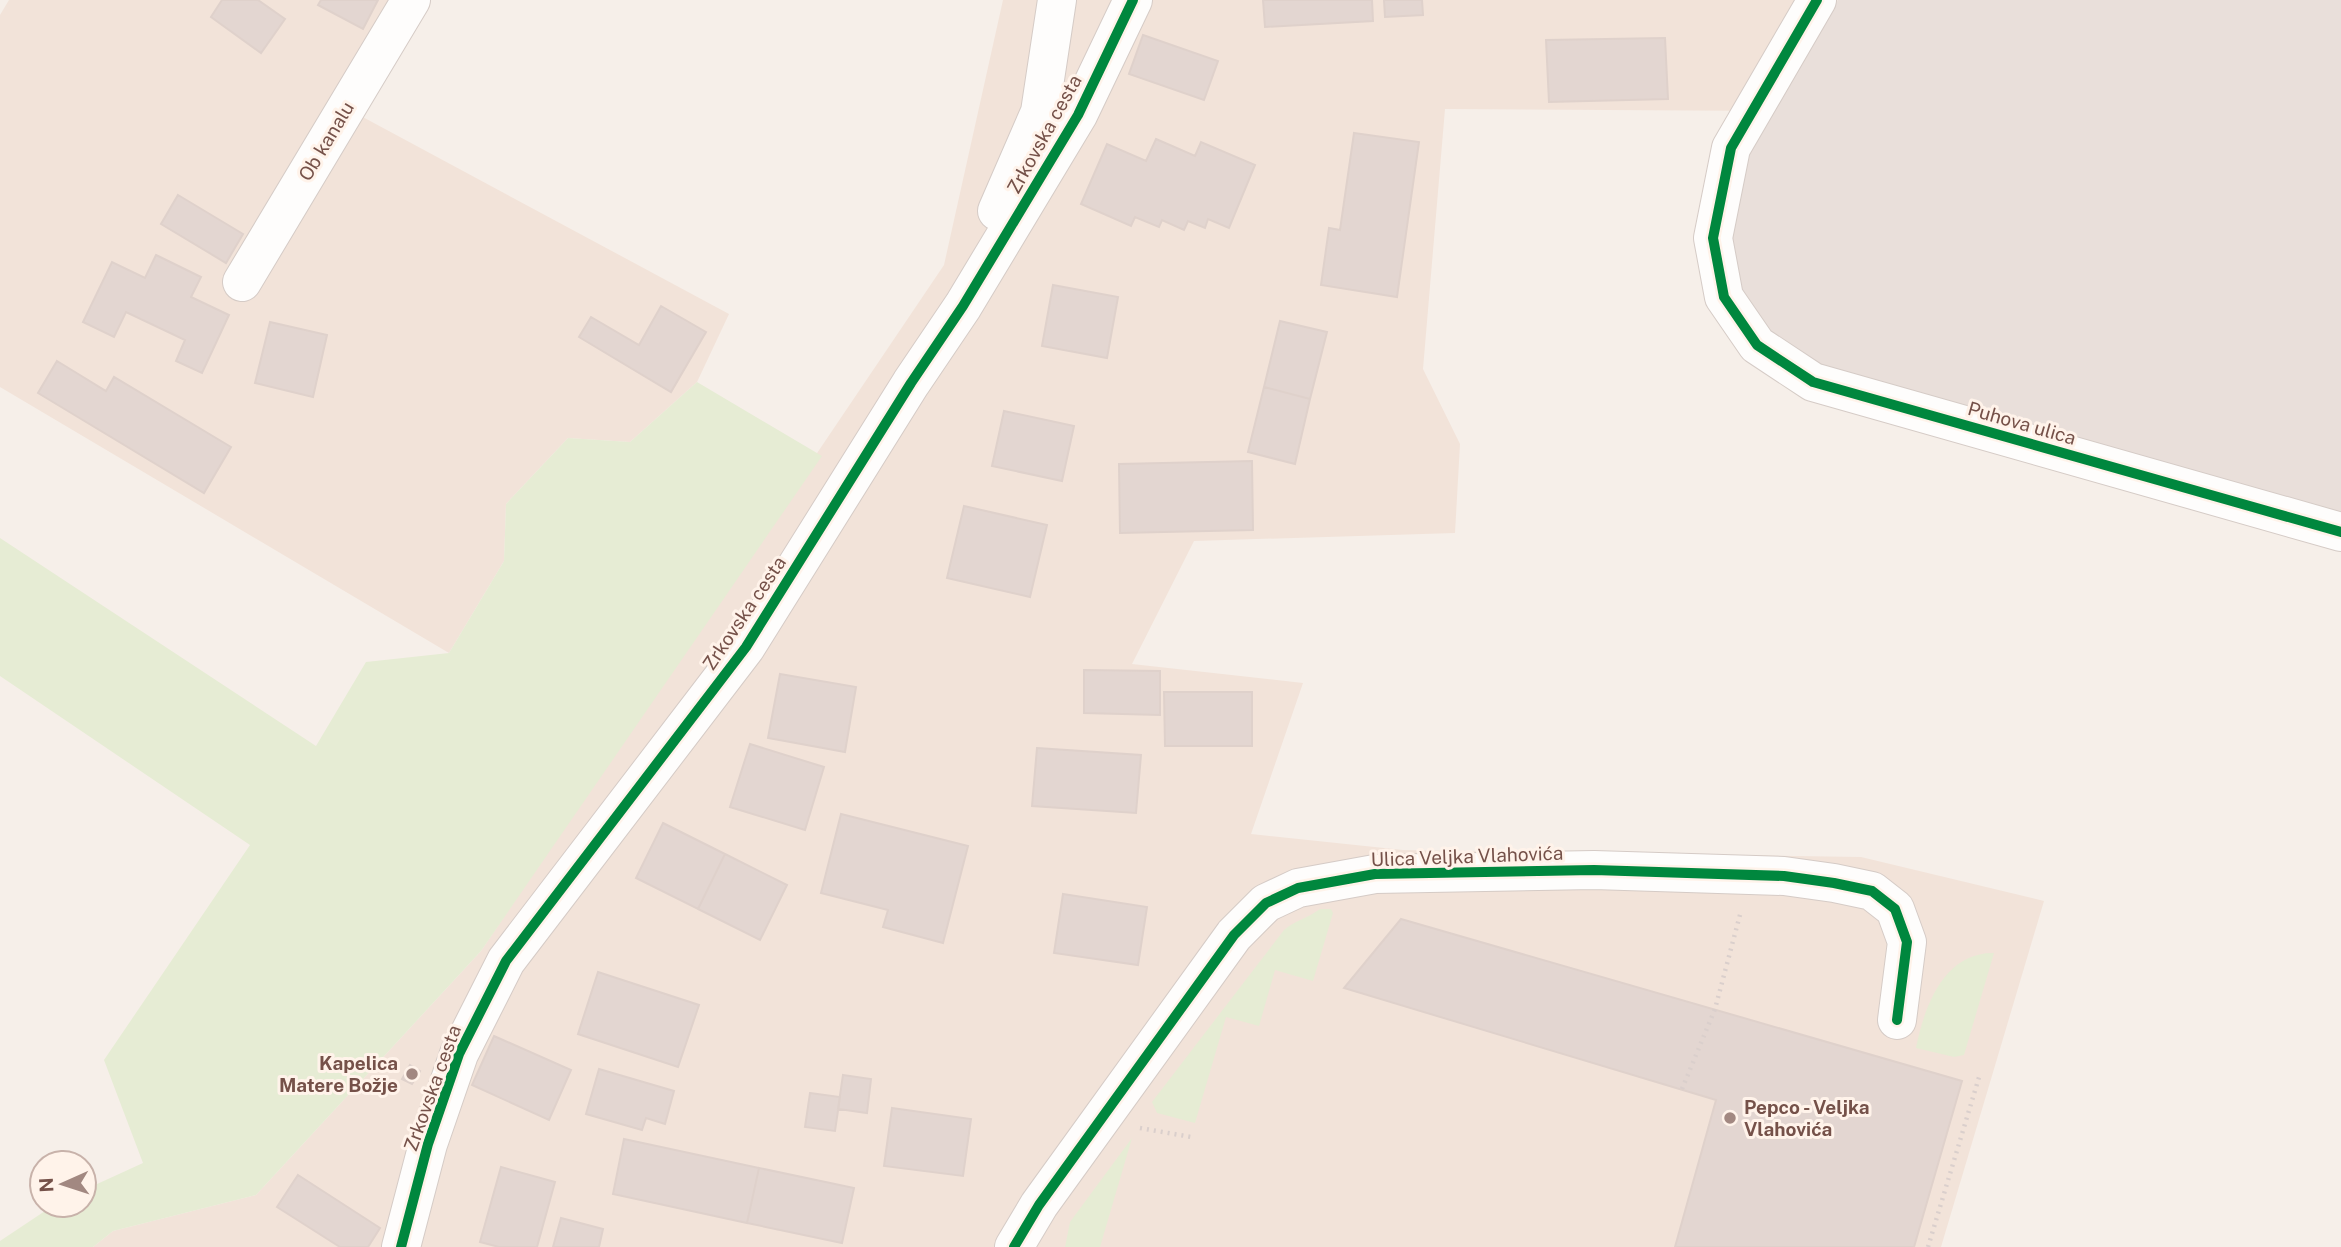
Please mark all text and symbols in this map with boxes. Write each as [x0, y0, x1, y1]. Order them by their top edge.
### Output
street label: Zrkovska cesta [1002, 71, 1086, 197]
street label: Ob kanalu [294, 97, 358, 185]
street label: Puhova ulica [1965, 397, 2079, 449]
street label: Zrkovska cesta [698, 552, 790, 674]
street label: Ulica Veljka Vlahovića [1370, 842, 1564, 870]
street label: Zrkovska cesta [399, 1022, 465, 1154]
place label: Kapelica Matere Božje [279, 1052, 398, 1096]
marker: Kapelica Matere Božje [404, 1066, 420, 1082]
place label: Pepco - Veljka Vlahovića [1744, 1096, 1870, 1140]
marker: Pepco - Veljka Vlahovića [1722, 1110, 1738, 1126]
north arrow [28, 1149, 98, 1219]
text: N [35, 1177, 57, 1193]

